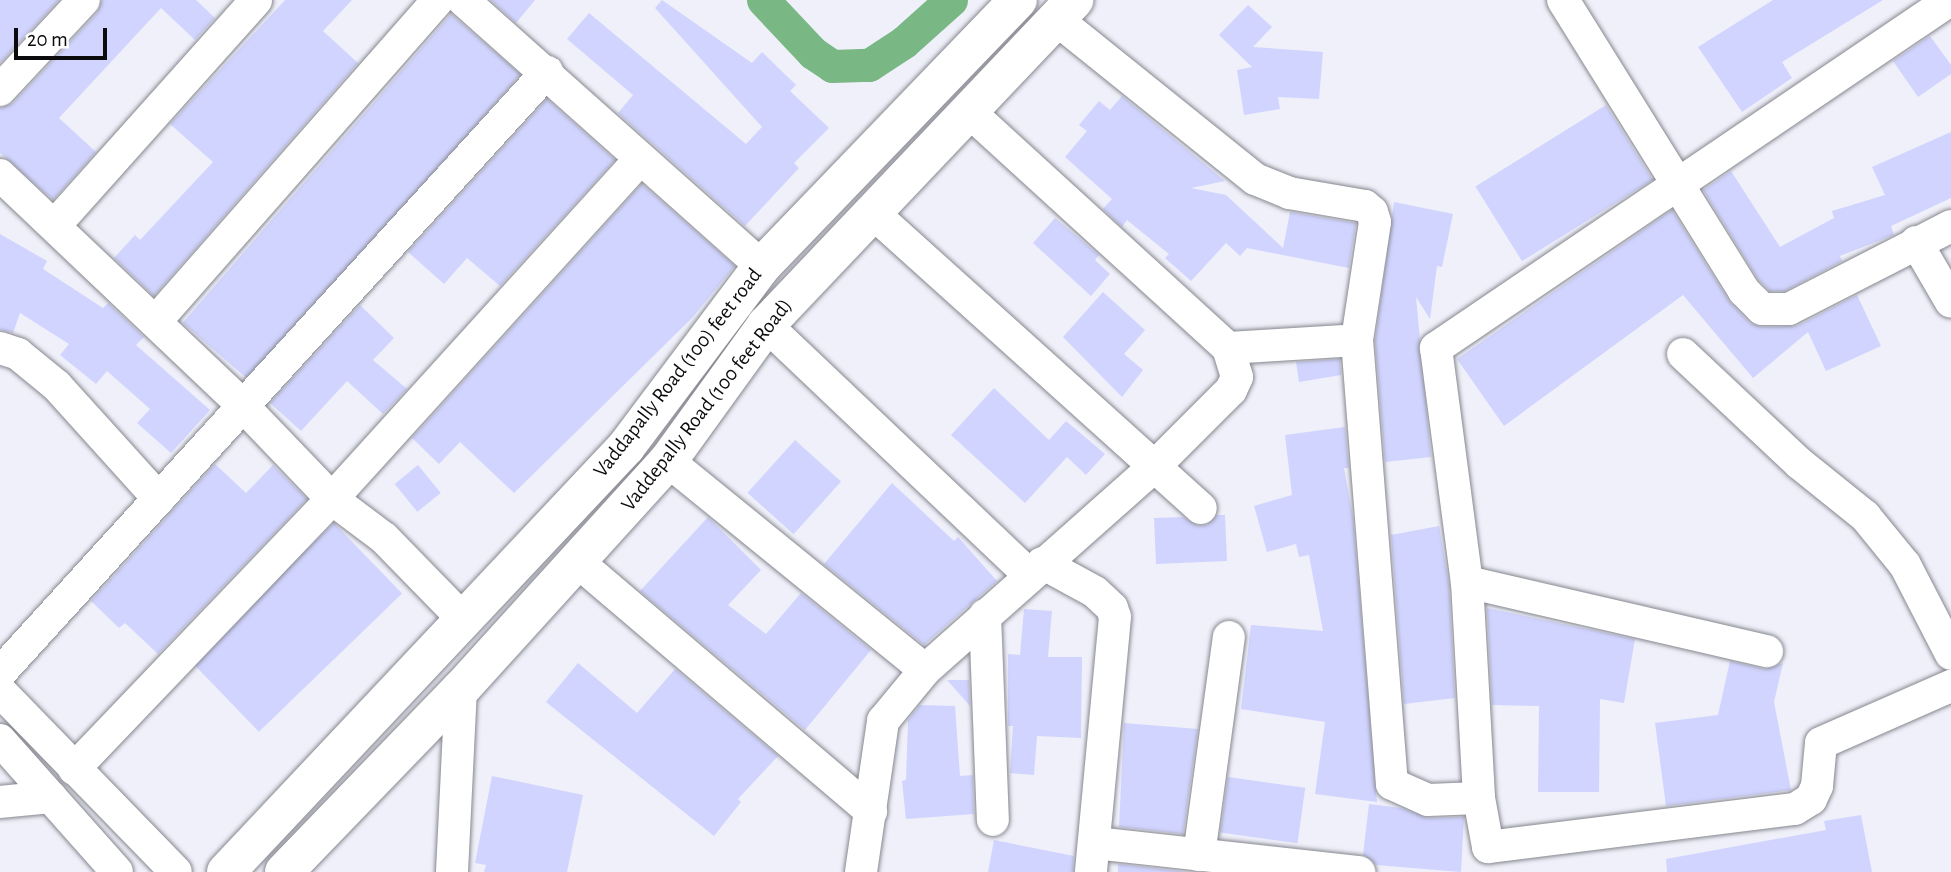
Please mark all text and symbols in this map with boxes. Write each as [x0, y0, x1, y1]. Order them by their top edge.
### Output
scale bar [18, 14, 110, 58]
text: 20 m [27, 29, 68, 50]
street label: Vaddapally Road (100) feet road [588, 263, 768, 483]
street label: Vaddepally Road (100 feet Road) [616, 294, 798, 516]

